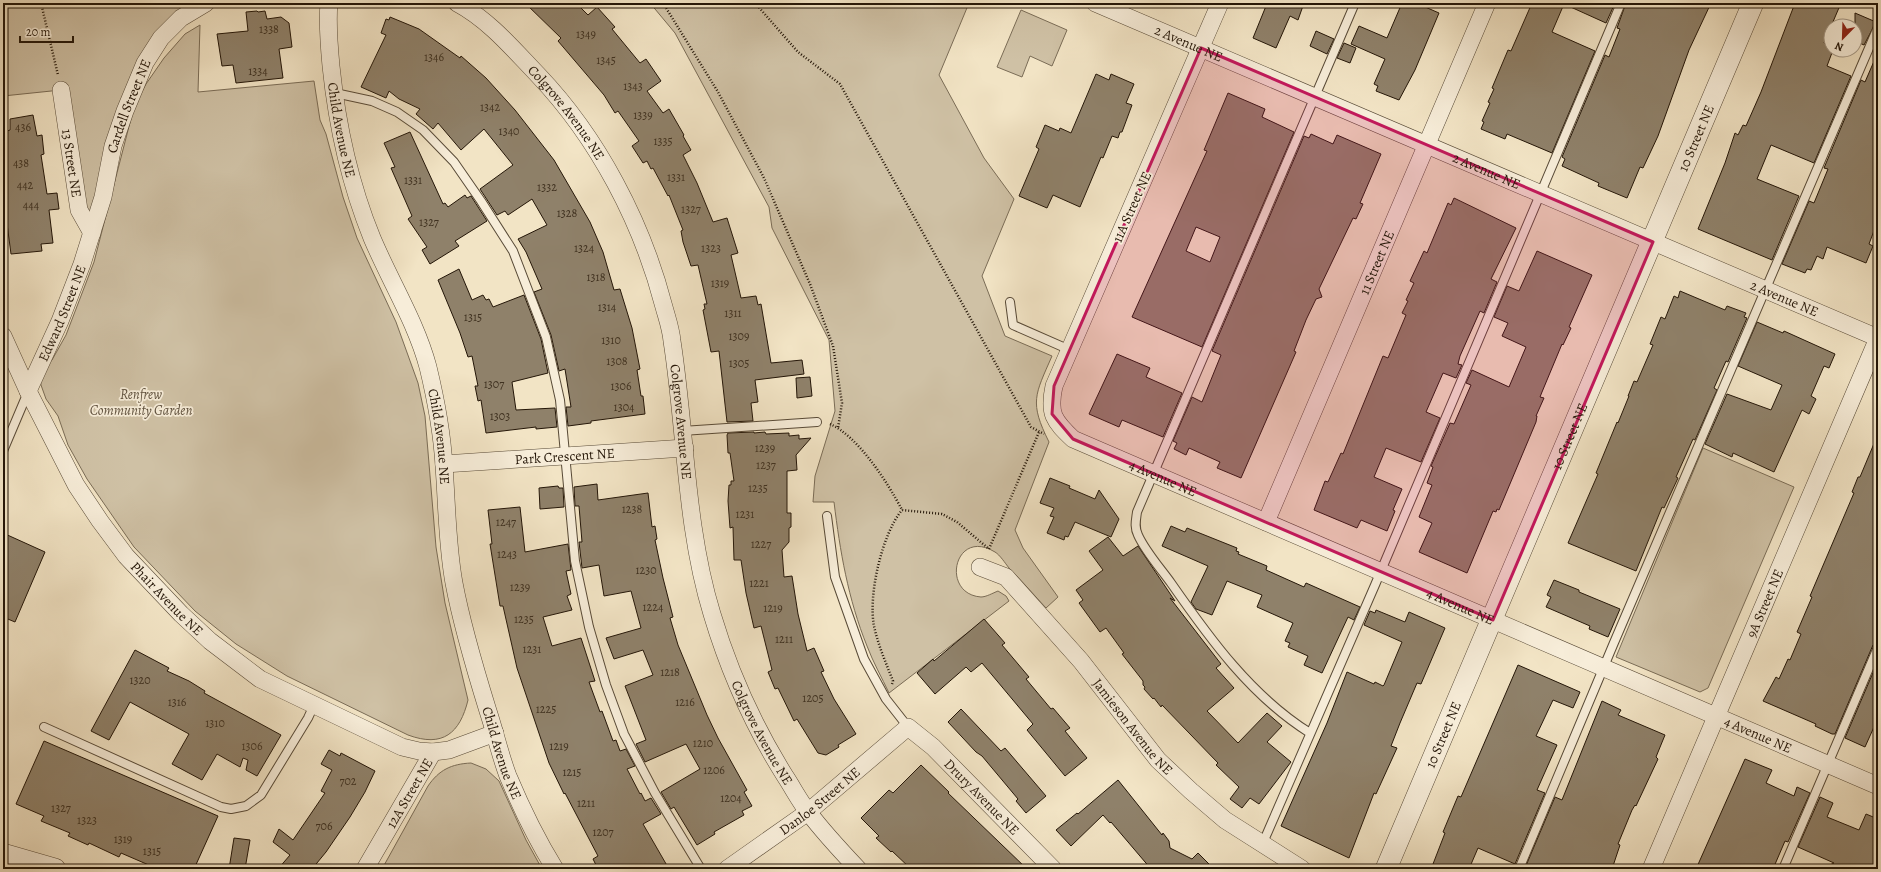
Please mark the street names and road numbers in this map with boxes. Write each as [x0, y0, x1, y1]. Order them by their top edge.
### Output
street label: 2 Avenue NE [1152, 20, 1226, 66]
street label: Cardell Street NE [102, 56, 155, 155]
street label: Colgrove Avenue NE [524, 61, 610, 164]
street label: Child Avenue NE [323, 81, 361, 180]
street label: 10 Street NE [1673, 102, 1718, 174]
street label: 13 Street NE [57, 128, 86, 199]
street label: 2 Avenue NE [1450, 148, 1524, 194]
street label: 11A Street NE [1108, 168, 1156, 246]
street label: 11 Street NE [1354, 228, 1399, 298]
street label: Edward Street NE [33, 262, 90, 364]
street label: 2 Avenue NE [1748, 275, 1822, 321]
street label: Colgrove Avenue NE [666, 363, 697, 480]
street label: Child Avenue NE [424, 387, 455, 485]
street label: 10 Street NE [1547, 400, 1592, 472]
street label: Park Crescent NE [514, 443, 615, 469]
street label: 4 Avenue NE [1126, 455, 1200, 501]
street label: Phair Avenue NE [127, 557, 208, 640]
street label: 9A Street NE [1742, 566, 1788, 641]
street label: 4 Avenue NE [1424, 583, 1497, 629]
street label: Jamieson Avenue NE [1088, 674, 1177, 779]
street label: Colgrove Avenue NE [727, 677, 798, 788]
street label: 10 Street NE [1420, 698, 1466, 771]
street label: Child Avenue NE [478, 704, 526, 802]
street label: 4 Avenue NE [1721, 711, 1795, 757]
street label: 12A Street NE [381, 754, 437, 831]
street label: Drury Avenue NE [940, 754, 1024, 839]
street label: Danloe Street NE [775, 762, 864, 839]

